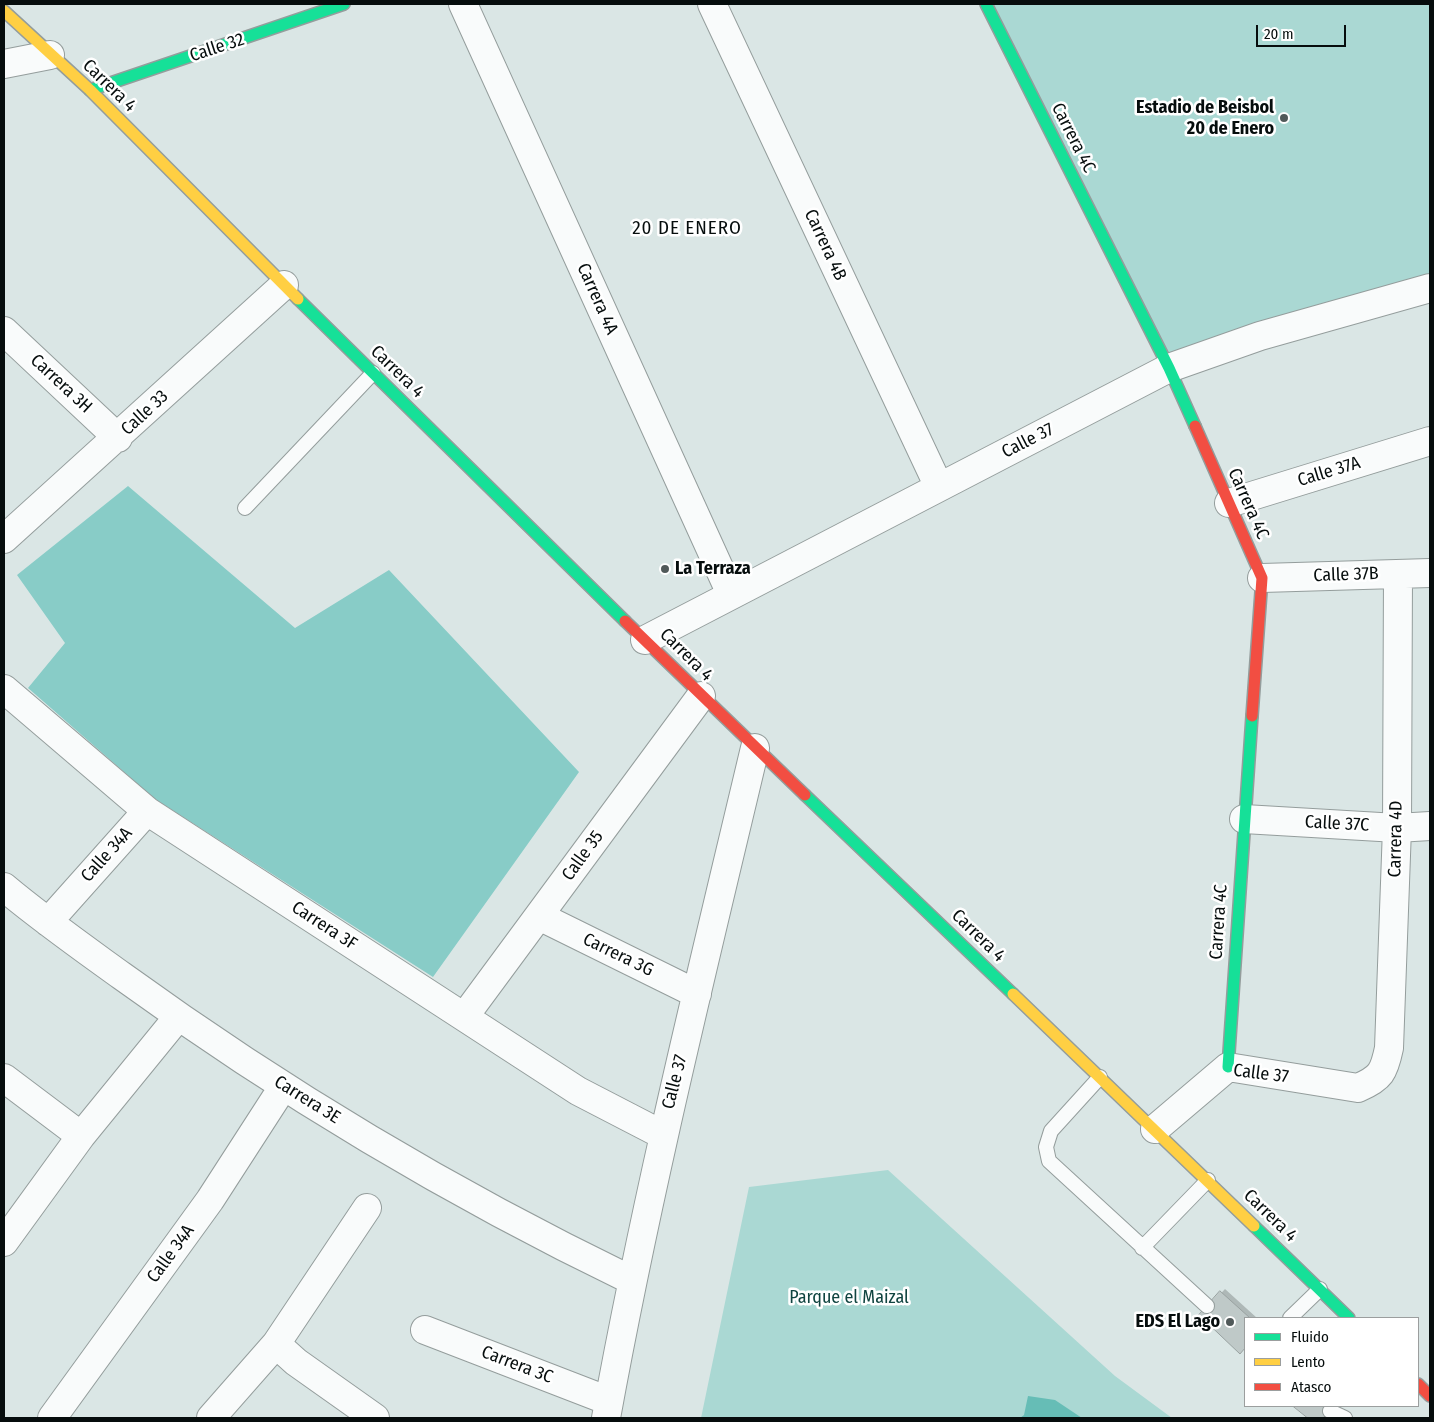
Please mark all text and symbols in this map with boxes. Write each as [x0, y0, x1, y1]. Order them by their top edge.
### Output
scale bar [1259, 15, 1349, 47]
text: 20 m [1264, 25, 1294, 43]
street label: Calle 32 [187, 29, 247, 67]
street label: Carrera 4 [78, 55, 140, 117]
place label: Estadio de Beisbol 20 de Enero [1136, 97, 1274, 140]
street label: Carrera 4C [1046, 100, 1100, 176]
marker: Estadio de Beisbol 20 de Enero [1278, 112, 1290, 124]
street label: Carrera 4B [799, 206, 851, 284]
district label: 20 DE ENERO [631, 218, 743, 240]
street label: Carrera 4A [572, 260, 622, 338]
street label: Carrera 4 [366, 341, 428, 403]
street label: Carrera 3H [26, 350, 96, 418]
street label: Calle 33 [117, 386, 173, 440]
street label: Calle 37 [998, 419, 1058, 463]
street label: Calle 37A [1295, 452, 1363, 492]
street label: Carrera 4C [1223, 465, 1273, 543]
place label: La Terraza [675, 558, 751, 580]
marker: La Terraza [659, 563, 671, 575]
street label: Calle 37B [1313, 563, 1379, 587]
street label: Carrera 4 [655, 624, 717, 686]
street label: Carrera 4D [1385, 800, 1407, 878]
street label: Calle 37C [1304, 812, 1370, 836]
street label: Calle 34A [77, 823, 137, 887]
street label: Calle 35 [558, 827, 608, 885]
street label: Carrera 4C [1206, 884, 1232, 960]
street label: Carrera 3F [287, 897, 361, 955]
street label: Carrera 4 [947, 905, 1009, 967]
street label: Carrera 3G [579, 929, 657, 981]
street label: Calle 37 [658, 1052, 692, 1112]
street label: Calle 37 [1232, 1060, 1290, 1088]
street label: Carrera 3E [270, 1071, 344, 1129]
street label: Carrera 4 [1239, 1185, 1301, 1247]
street label: Calle 34A [143, 1221, 199, 1287]
park label: Parque el Maizal [789, 1287, 909, 1309]
place label: EDS El Lago [1135, 1311, 1220, 1333]
marker: EDS El Lago [1224, 1316, 1236, 1328]
legend [1244, 1317, 1419, 1407]
text: Fluido [1291, 1328, 1329, 1346]
street label: Carrera 3C [478, 1342, 556, 1388]
text: Lento [1291, 1353, 1325, 1371]
text: Atasco [1291, 1378, 1331, 1396]

